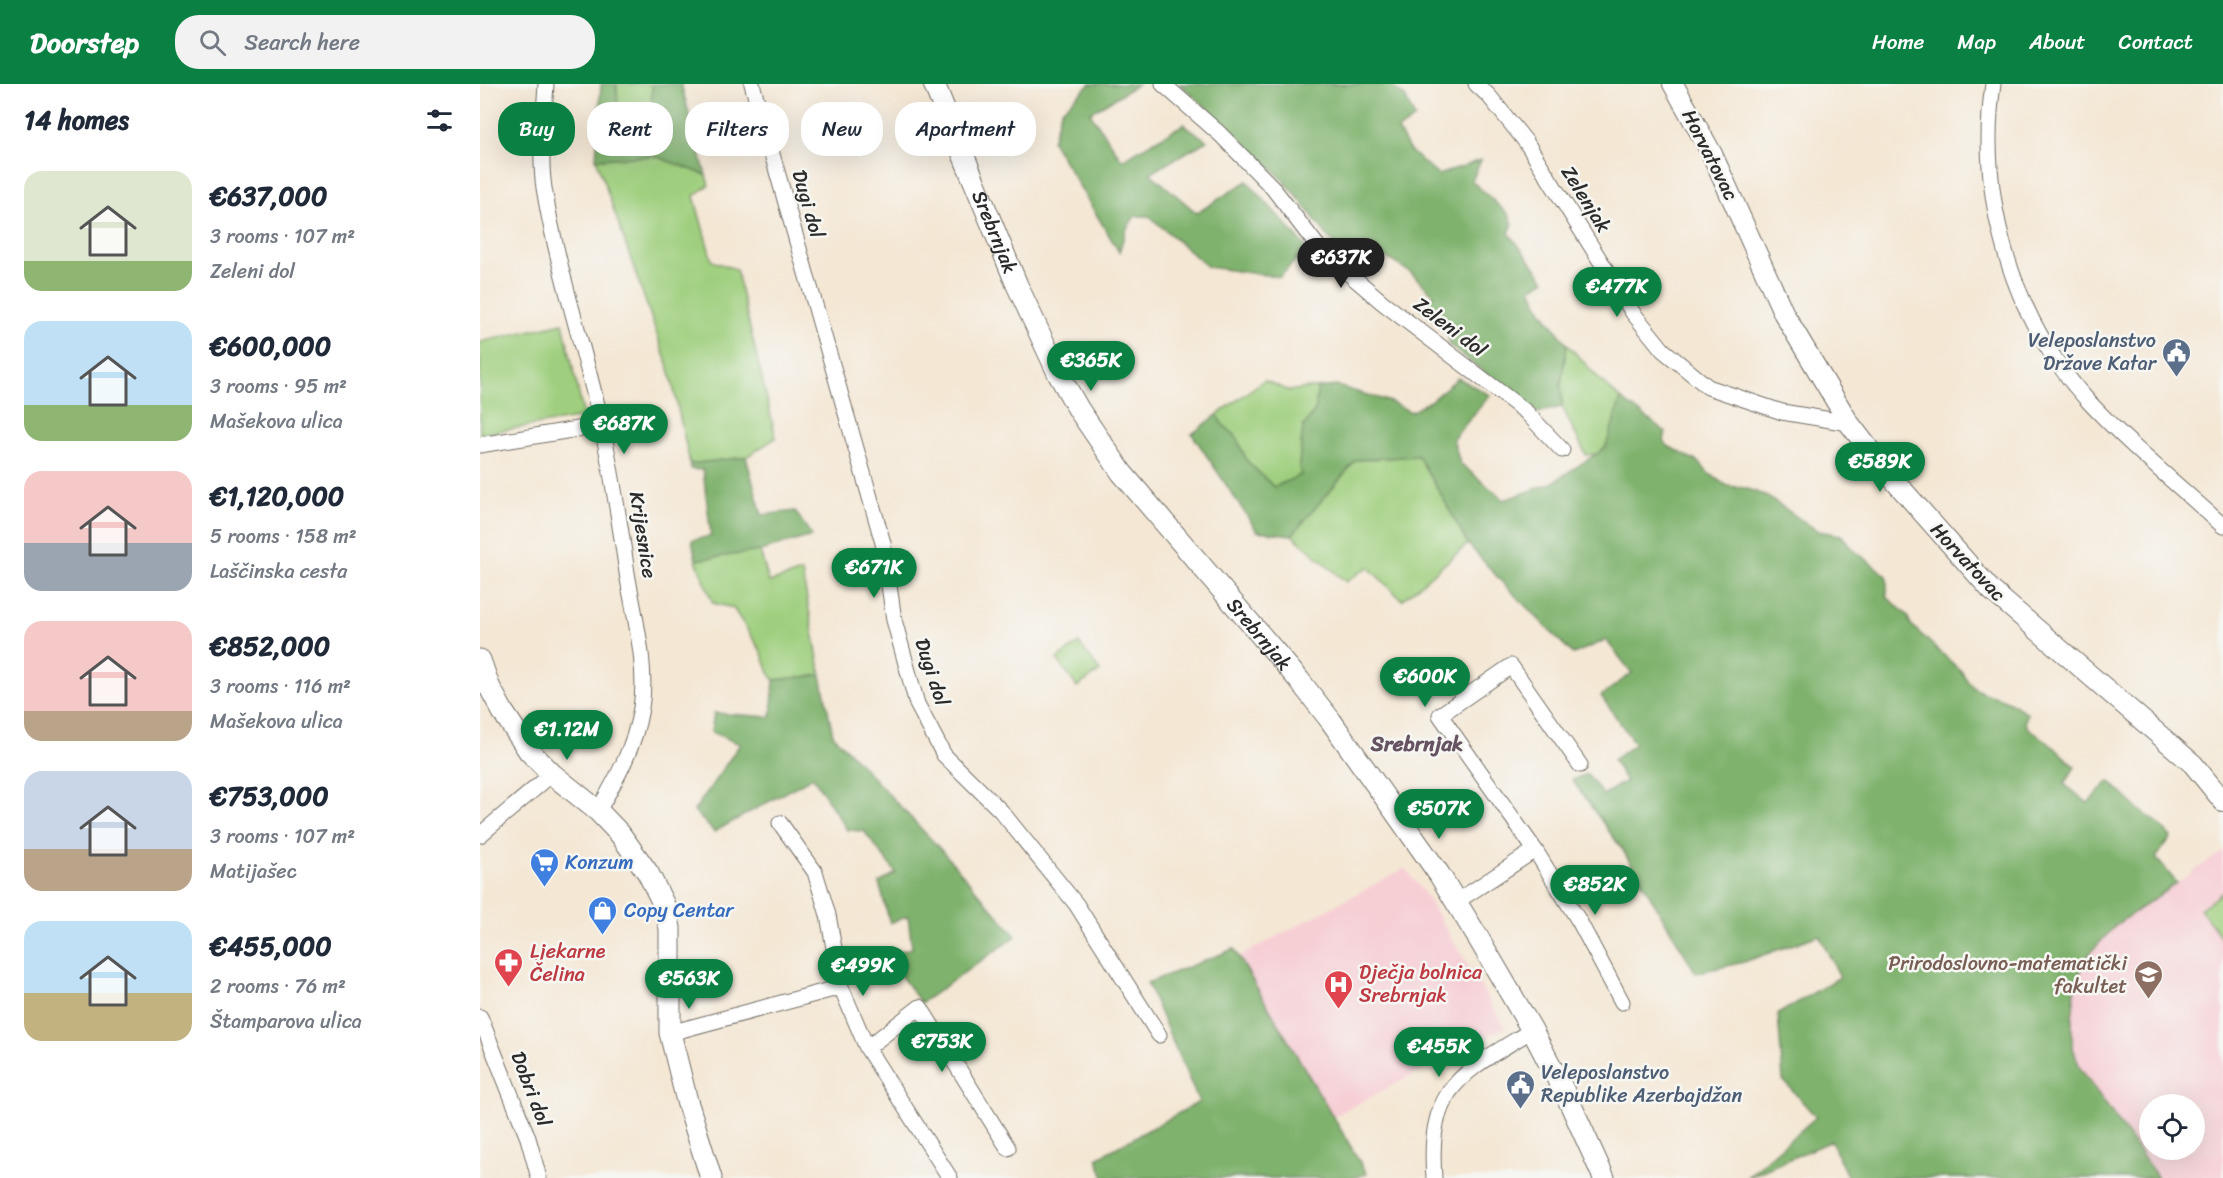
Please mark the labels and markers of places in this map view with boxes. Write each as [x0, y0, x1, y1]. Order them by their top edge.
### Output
pin: €637K [1299, 238, 1383, 289]
pin: €477K [1575, 267, 1659, 318]
place label: Veleposlanstvo Države Katar [2028, 323, 2158, 381]
public building icon: Veleposlanstvo Države Katar [2161, 336, 2193, 378]
pin: €365K [1049, 341, 1133, 392]
pin: €687K [582, 404, 666, 455]
pin: €589K [1838, 442, 1922, 493]
pin: €671K [832, 548, 916, 599]
pin: €600K [1383, 657, 1467, 708]
pin: €1.12M [518, 710, 616, 761]
pin: €507K [1397, 789, 1481, 840]
place label: Konzum [565, 845, 634, 880]
supermarket icon: Konzum [528, 846, 560, 888]
pin: €852K [1553, 865, 1637, 916]
place label: Copy Centar [624, 893, 735, 928]
shop icon: Copy Centar [587, 894, 619, 936]
place label: Ljekarne Čelina [530, 934, 606, 992]
pharmacy icon: Ljekarne Čelina [493, 946, 525, 988]
pin: €499K [821, 946, 905, 997]
place label: Prirodoslovno-matematički fakultet [1888, 946, 2128, 1004]
place label: Dječja bolnica Srebrnjak [1359, 955, 1483, 1013]
school or university icon: Prirodoslovno-matematički fakultet [2132, 958, 2164, 1000]
pin: €563K [647, 959, 731, 1010]
hospital icon: Dječja bolnica Srebrnjak [1322, 968, 1354, 1010]
pin: €753K [900, 1022, 984, 1073]
pin: €455K [1397, 1027, 1481, 1078]
place label: Veleposlanstvo Republike Azerbajdžan [1541, 1055, 1742, 1113]
public building icon: Veleposlanstvo Republike Azerbajdžan [1504, 1068, 1536, 1110]

